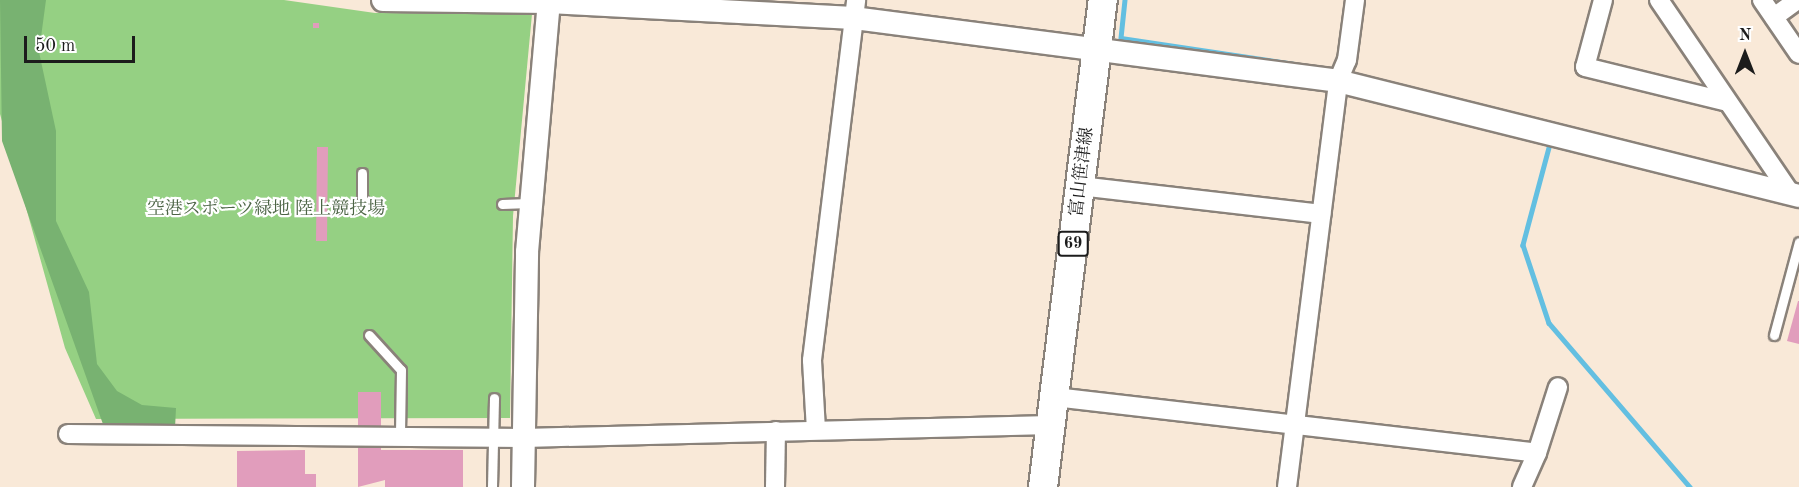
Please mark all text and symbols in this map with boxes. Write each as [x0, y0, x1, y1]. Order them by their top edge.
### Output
scale bar [27, 24, 138, 62]
north arrow [1715, 24, 1775, 84]
text: N [1739, 28, 1751, 44]
text: 50 m [35, 37, 75, 55]
street label: 富山笹津線 [1066, 126, 1098, 218]
park label: 空港スポーツ緑地 陸上競技場 [146, 198, 386, 220]
road number: 69 [1056, 231, 1090, 257]

